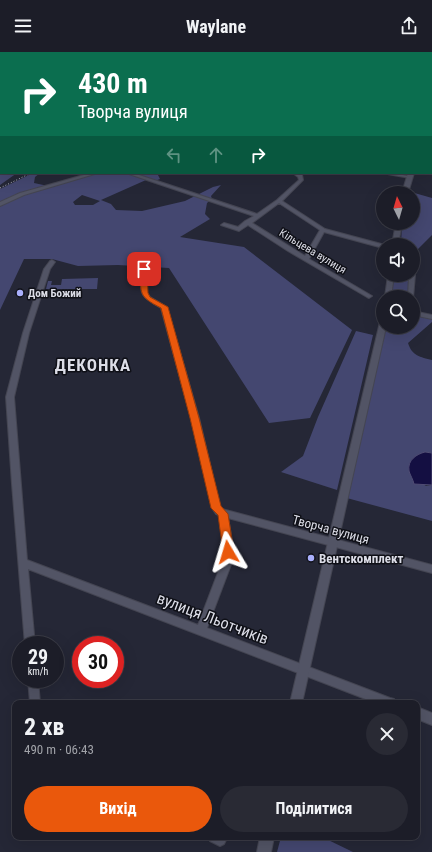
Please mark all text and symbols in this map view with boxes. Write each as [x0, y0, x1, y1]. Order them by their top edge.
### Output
icon: menu [12, 15, 34, 37]
icon: share [398, 15, 420, 37]
text: Waylane [186, 16, 246, 37]
text: 430 m [78, 67, 148, 100]
icon: right [12, 68, 64, 120]
text: Творча вулиця [78, 101, 188, 122]
icon: left [163, 144, 185, 166]
icon: ahead [205, 144, 227, 166]
icon: right [247, 144, 269, 166]
north arrow [376, 186, 420, 230]
map controls [376, 186, 420, 334]
street label: Кільцева вулиця [277, 226, 349, 277]
button: sound [376, 238, 420, 282]
pin [127, 252, 161, 286]
icon: arrive [133, 258, 155, 280]
place label: Дом Божий [28, 287, 81, 300]
marker: Дом Божий [15, 288, 25, 298]
button: search [376, 290, 420, 334]
district label: ДЕКОНКА [55, 355, 131, 375]
street label: Творча вулиця [291, 512, 371, 547]
position arrow [207, 531, 249, 573]
place label: Вентскомплект [319, 551, 404, 566]
marker: Вентскомплект [306, 553, 316, 563]
street label: вулиця Льотчиків [154, 588, 271, 648]
speed limit sign: 30 [72, 636, 124, 688]
text: 29 [28, 645, 48, 669]
text: km/h [28, 666, 48, 677]
text: 2 хв [24, 713, 64, 741]
button: close [366, 713, 408, 755]
text: 490 m · 06:43 [24, 742, 94, 757]
button: Вихід [24, 786, 212, 832]
button: Поділитися [220, 786, 408, 832]

